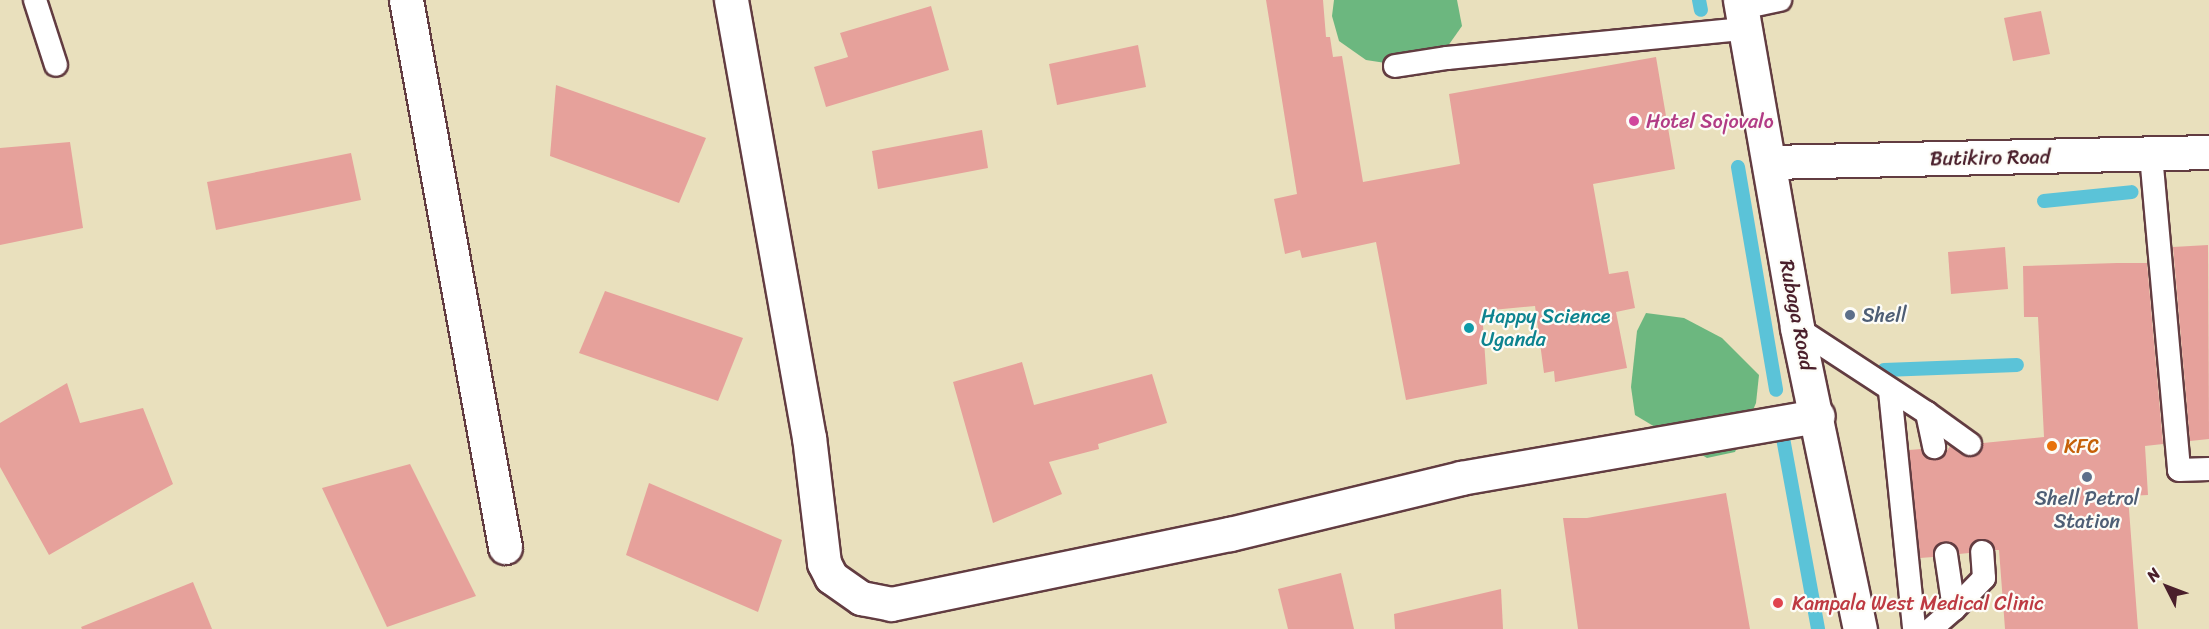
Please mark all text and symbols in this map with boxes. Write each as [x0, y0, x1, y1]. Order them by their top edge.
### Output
place label: Hotel Sojovalo [1646, 109, 1775, 133]
marker: Hotel Sojovalo [1627, 114, 1641, 128]
street label: Butikiro Road [1930, 145, 2050, 171]
street label: Rubaga Road [1775, 258, 1819, 372]
place label: Shell [1862, 303, 1907, 327]
place label: Happy Science Uganda [1481, 304, 1610, 351]
marker: Shell [1843, 308, 1857, 322]
marker: Happy Science Uganda [1462, 321, 1476, 335]
place label: KFC [2064, 434, 2099, 458]
marker: KFC [2045, 439, 2059, 453]
marker: Shell Petrol Station [2080, 470, 2094, 484]
place label: Shell Petrol Station [2034, 486, 2140, 533]
north arrow [2137, 557, 2197, 617]
text: N [2139, 561, 2168, 588]
place label: Kampala West Medical Clinic [1792, 591, 2043, 615]
marker: Kampala West Medical Clinic [1769, 594, 1787, 612]

